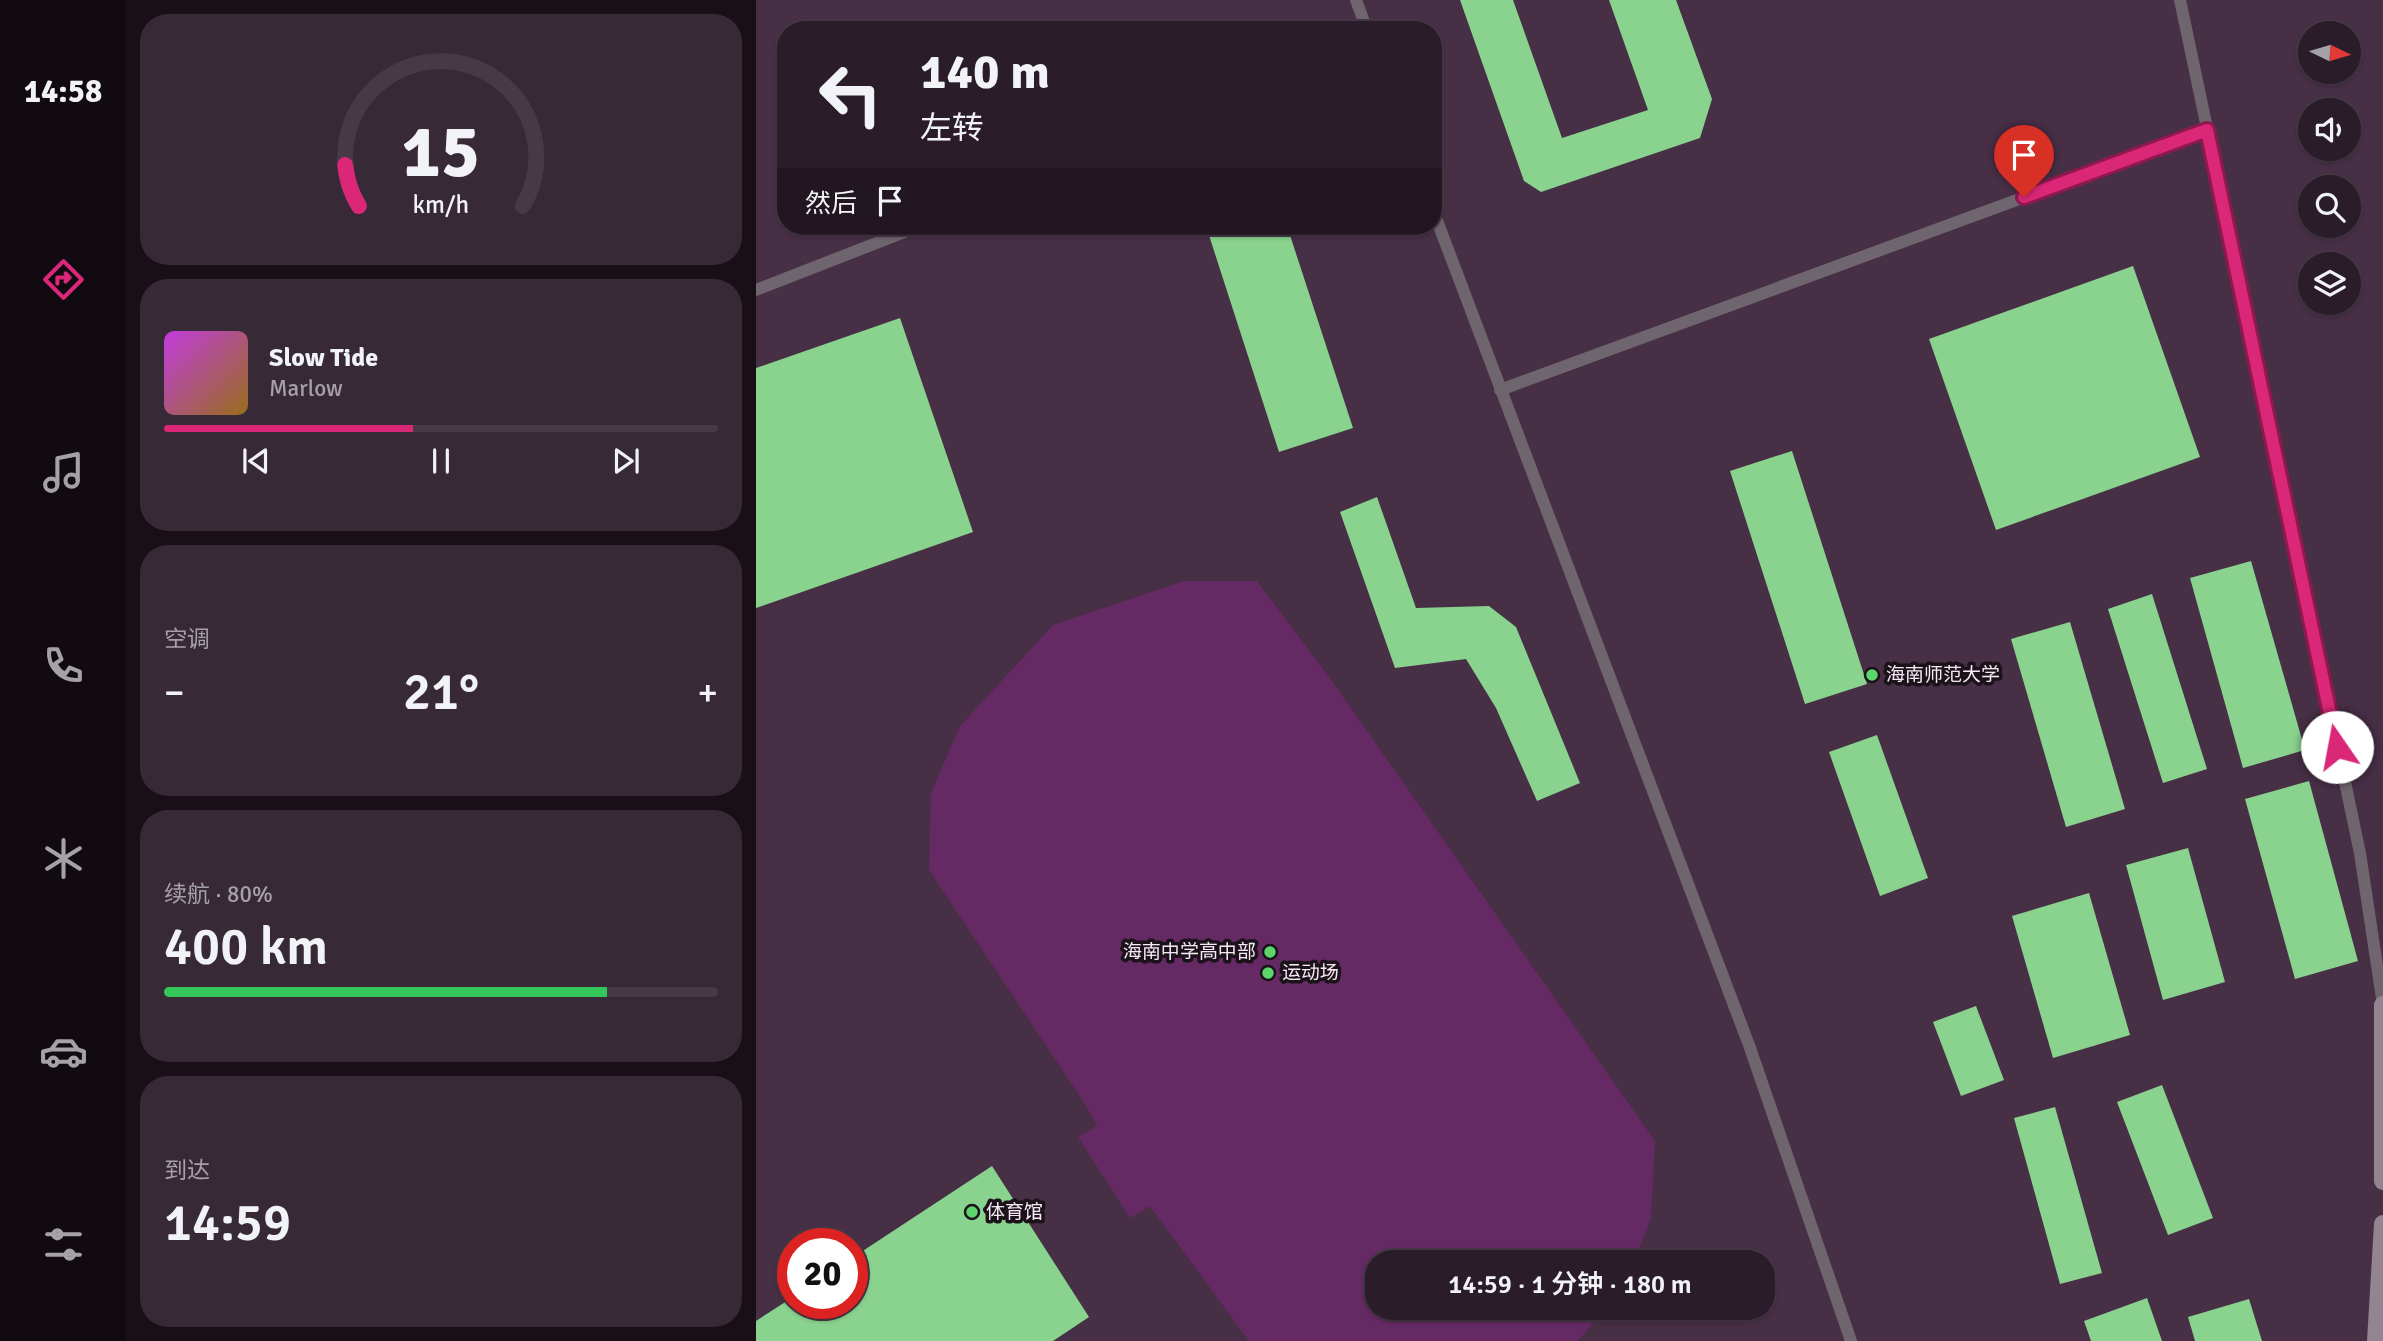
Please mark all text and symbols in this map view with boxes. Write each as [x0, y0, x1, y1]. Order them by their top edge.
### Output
north arrow [2298, 21, 2361, 84]
map controls [2298, 21, 2361, 315]
text: 140 m [920, 42, 1050, 102]
icon: left [805, 49, 896, 140]
text: 14:58 [24, 72, 102, 111]
button: sound [2298, 98, 2361, 161]
text: 15 [402, 108, 480, 197]
text: 左转 [920, 109, 984, 148]
pin [1994, 125, 2054, 197]
icon: arrive [2005, 136, 2043, 174]
button: search [2298, 175, 2361, 238]
icon: arrive [871, 182, 909, 220]
text: 然后 [805, 188, 857, 220]
text: km/h [413, 189, 469, 220]
button: layers [2298, 252, 2361, 315]
icon: directions [39, 255, 88, 304]
text: Slow Tide [269, 342, 378, 374]
text: Marlow [269, 374, 343, 403]
icon: previous [237, 442, 275, 480]
icon: pause [422, 442, 460, 480]
icon: next [607, 442, 645, 480]
icon: music [39, 448, 88, 497]
text: 空调 [164, 625, 210, 654]
icon: phone [39, 641, 88, 690]
text: 21° [403, 660, 479, 724]
place label: 海南师范大学 [1886, 663, 2000, 687]
marker: 海南师范大学 [1864, 667, 1880, 683]
text: − [164, 669, 185, 716]
text: + [697, 669, 718, 716]
position arrow [2300, 710, 2374, 784]
icon: climate [39, 834, 88, 883]
text: 续航 · 80% [164, 880, 273, 909]
text: 400 km [164, 915, 328, 979]
place label: 海南中学高中部 [1123, 940, 1256, 964]
marker: 海南中学高中部 [1262, 944, 1278, 960]
place label: 运动场 [1282, 961, 1339, 985]
marker: 运动场 [1260, 965, 1276, 981]
icon: car [39, 1027, 88, 1076]
text: 到达 [164, 1156, 210, 1185]
text: 14:59 [164, 1191, 291, 1255]
place label: 体育馆 [986, 1200, 1043, 1224]
marker: 体育馆 [964, 1204, 980, 1220]
icon: filters [39, 1220, 88, 1269]
speed limit sign: 20 [777, 1228, 868, 1319]
text: 14:59 · 1 分钟 · 180 m [1448, 1269, 1692, 1301]

